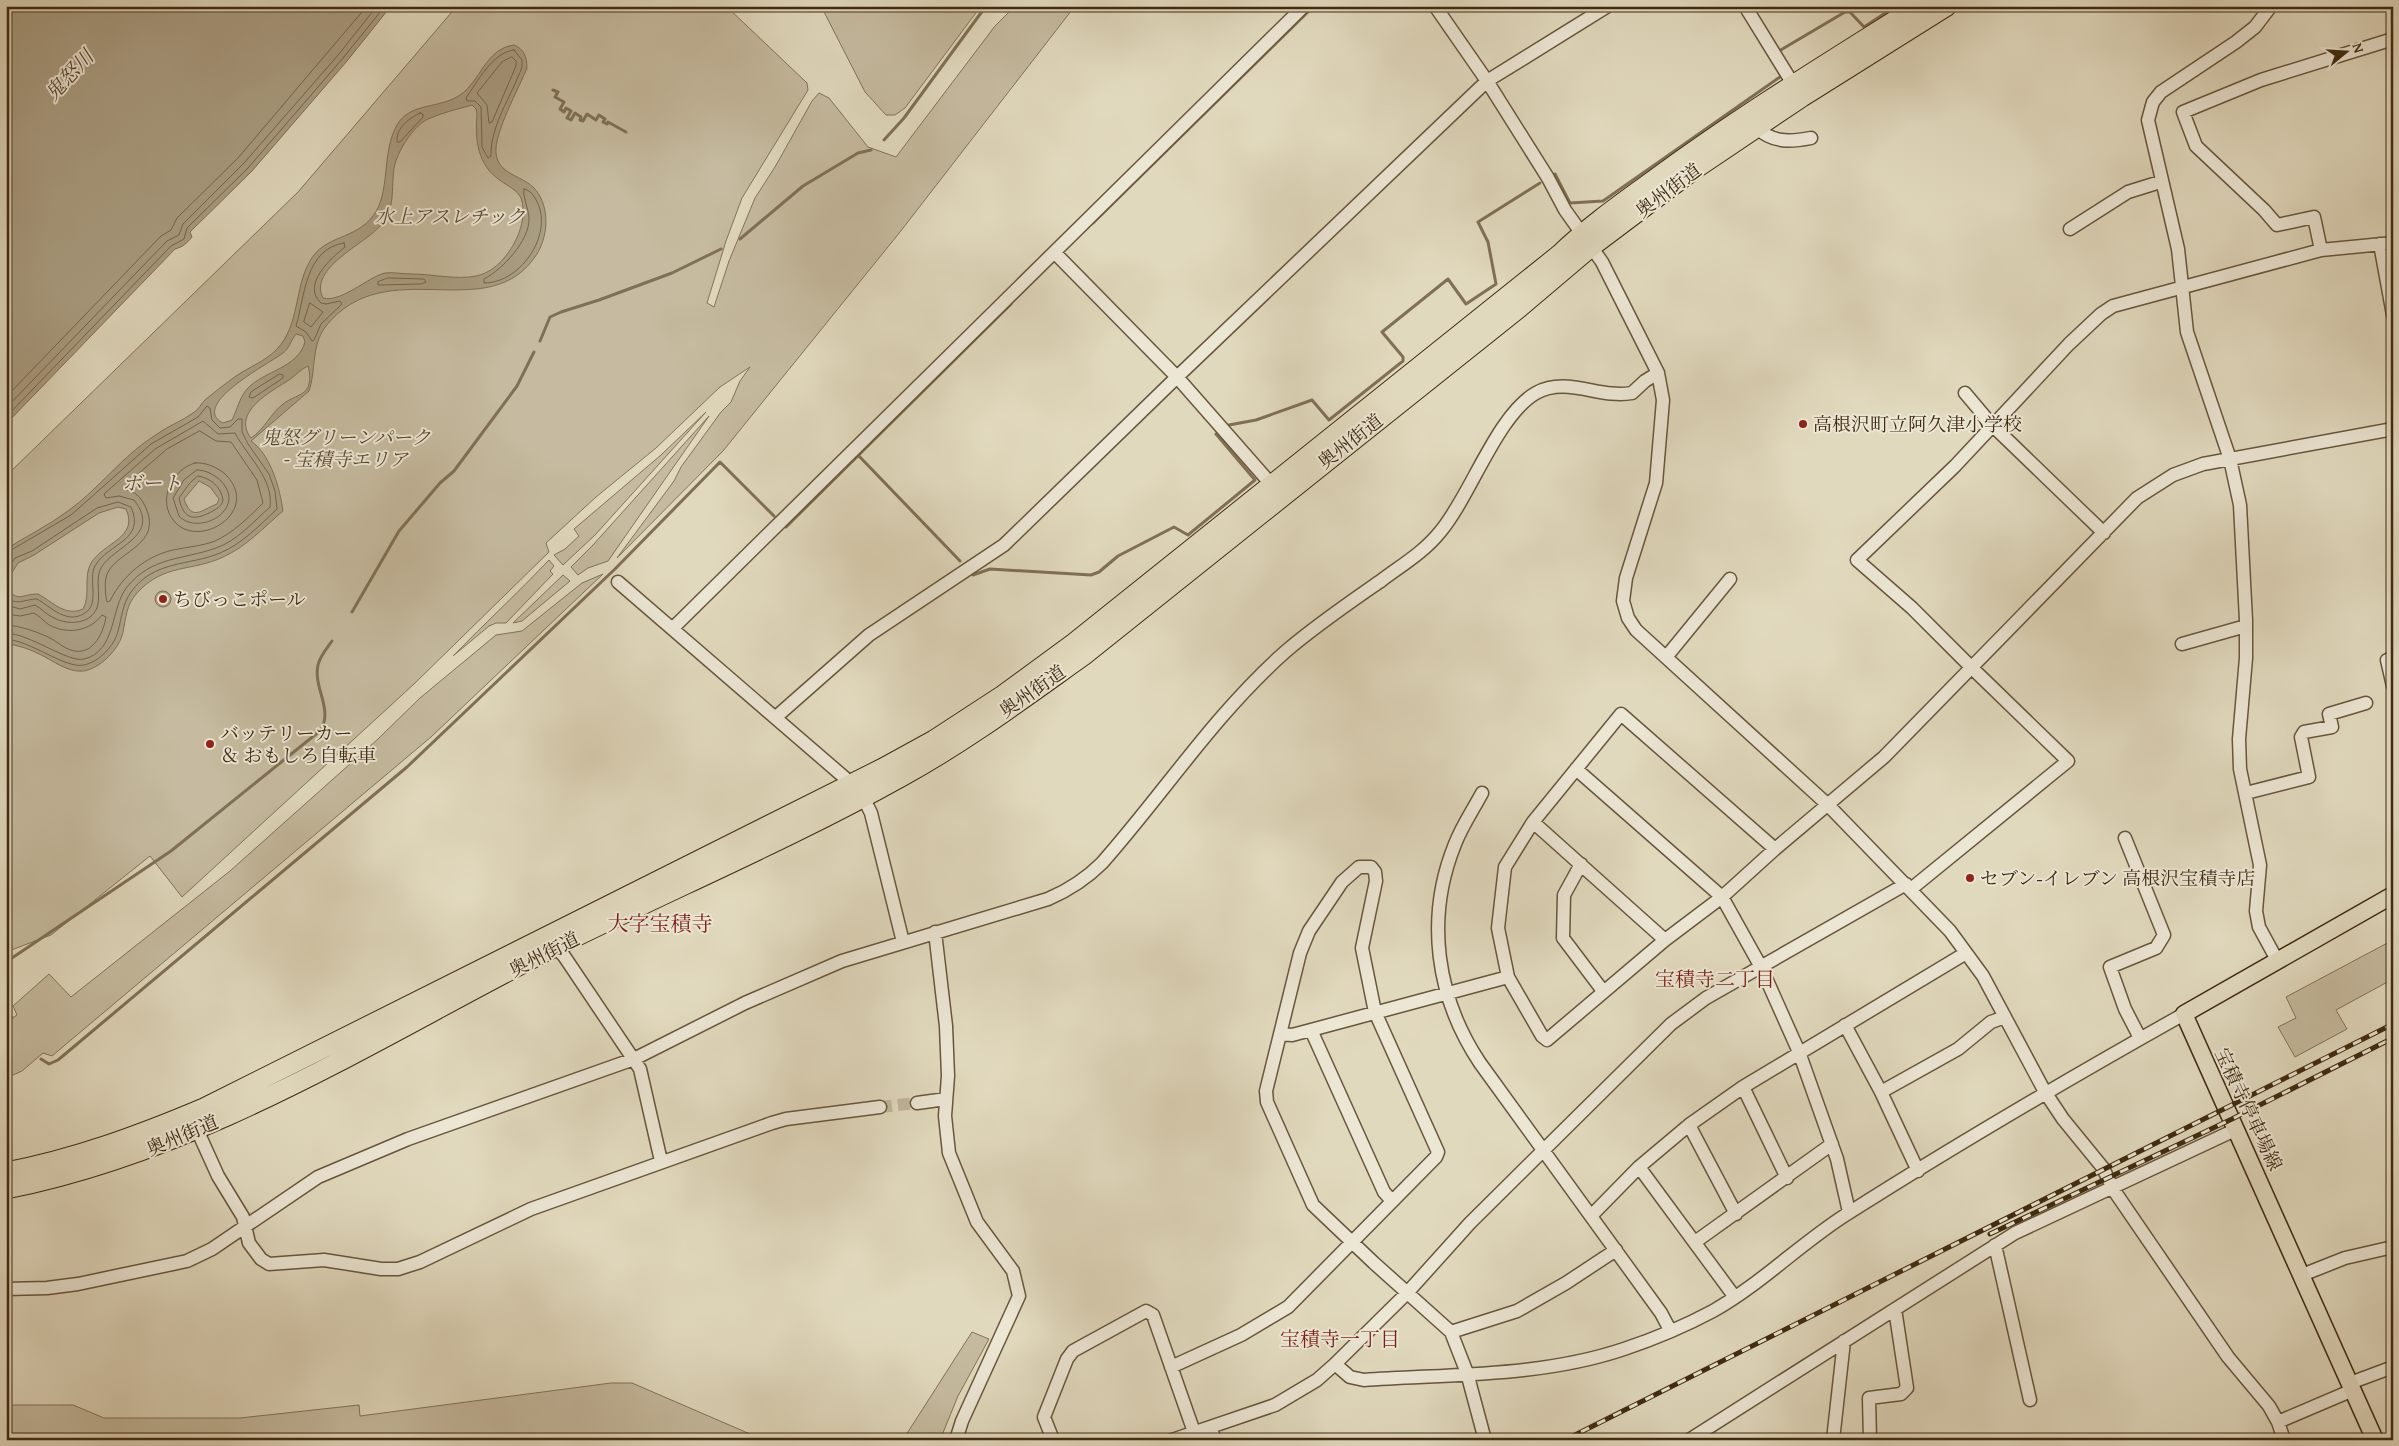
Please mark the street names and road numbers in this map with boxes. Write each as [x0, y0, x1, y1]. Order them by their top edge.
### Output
street label: 奥州街道 [1629, 156, 1707, 224]
street label: 奥州街道 [1311, 407, 1389, 475]
street label: 奥州街道 [993, 658, 1071, 724]
street label: 奥州街道 [504, 924, 584, 984]
street label: 宝積寺停車場線 [2208, 1043, 2290, 1175]
street label: 奥州街道 [142, 1107, 222, 1163]

